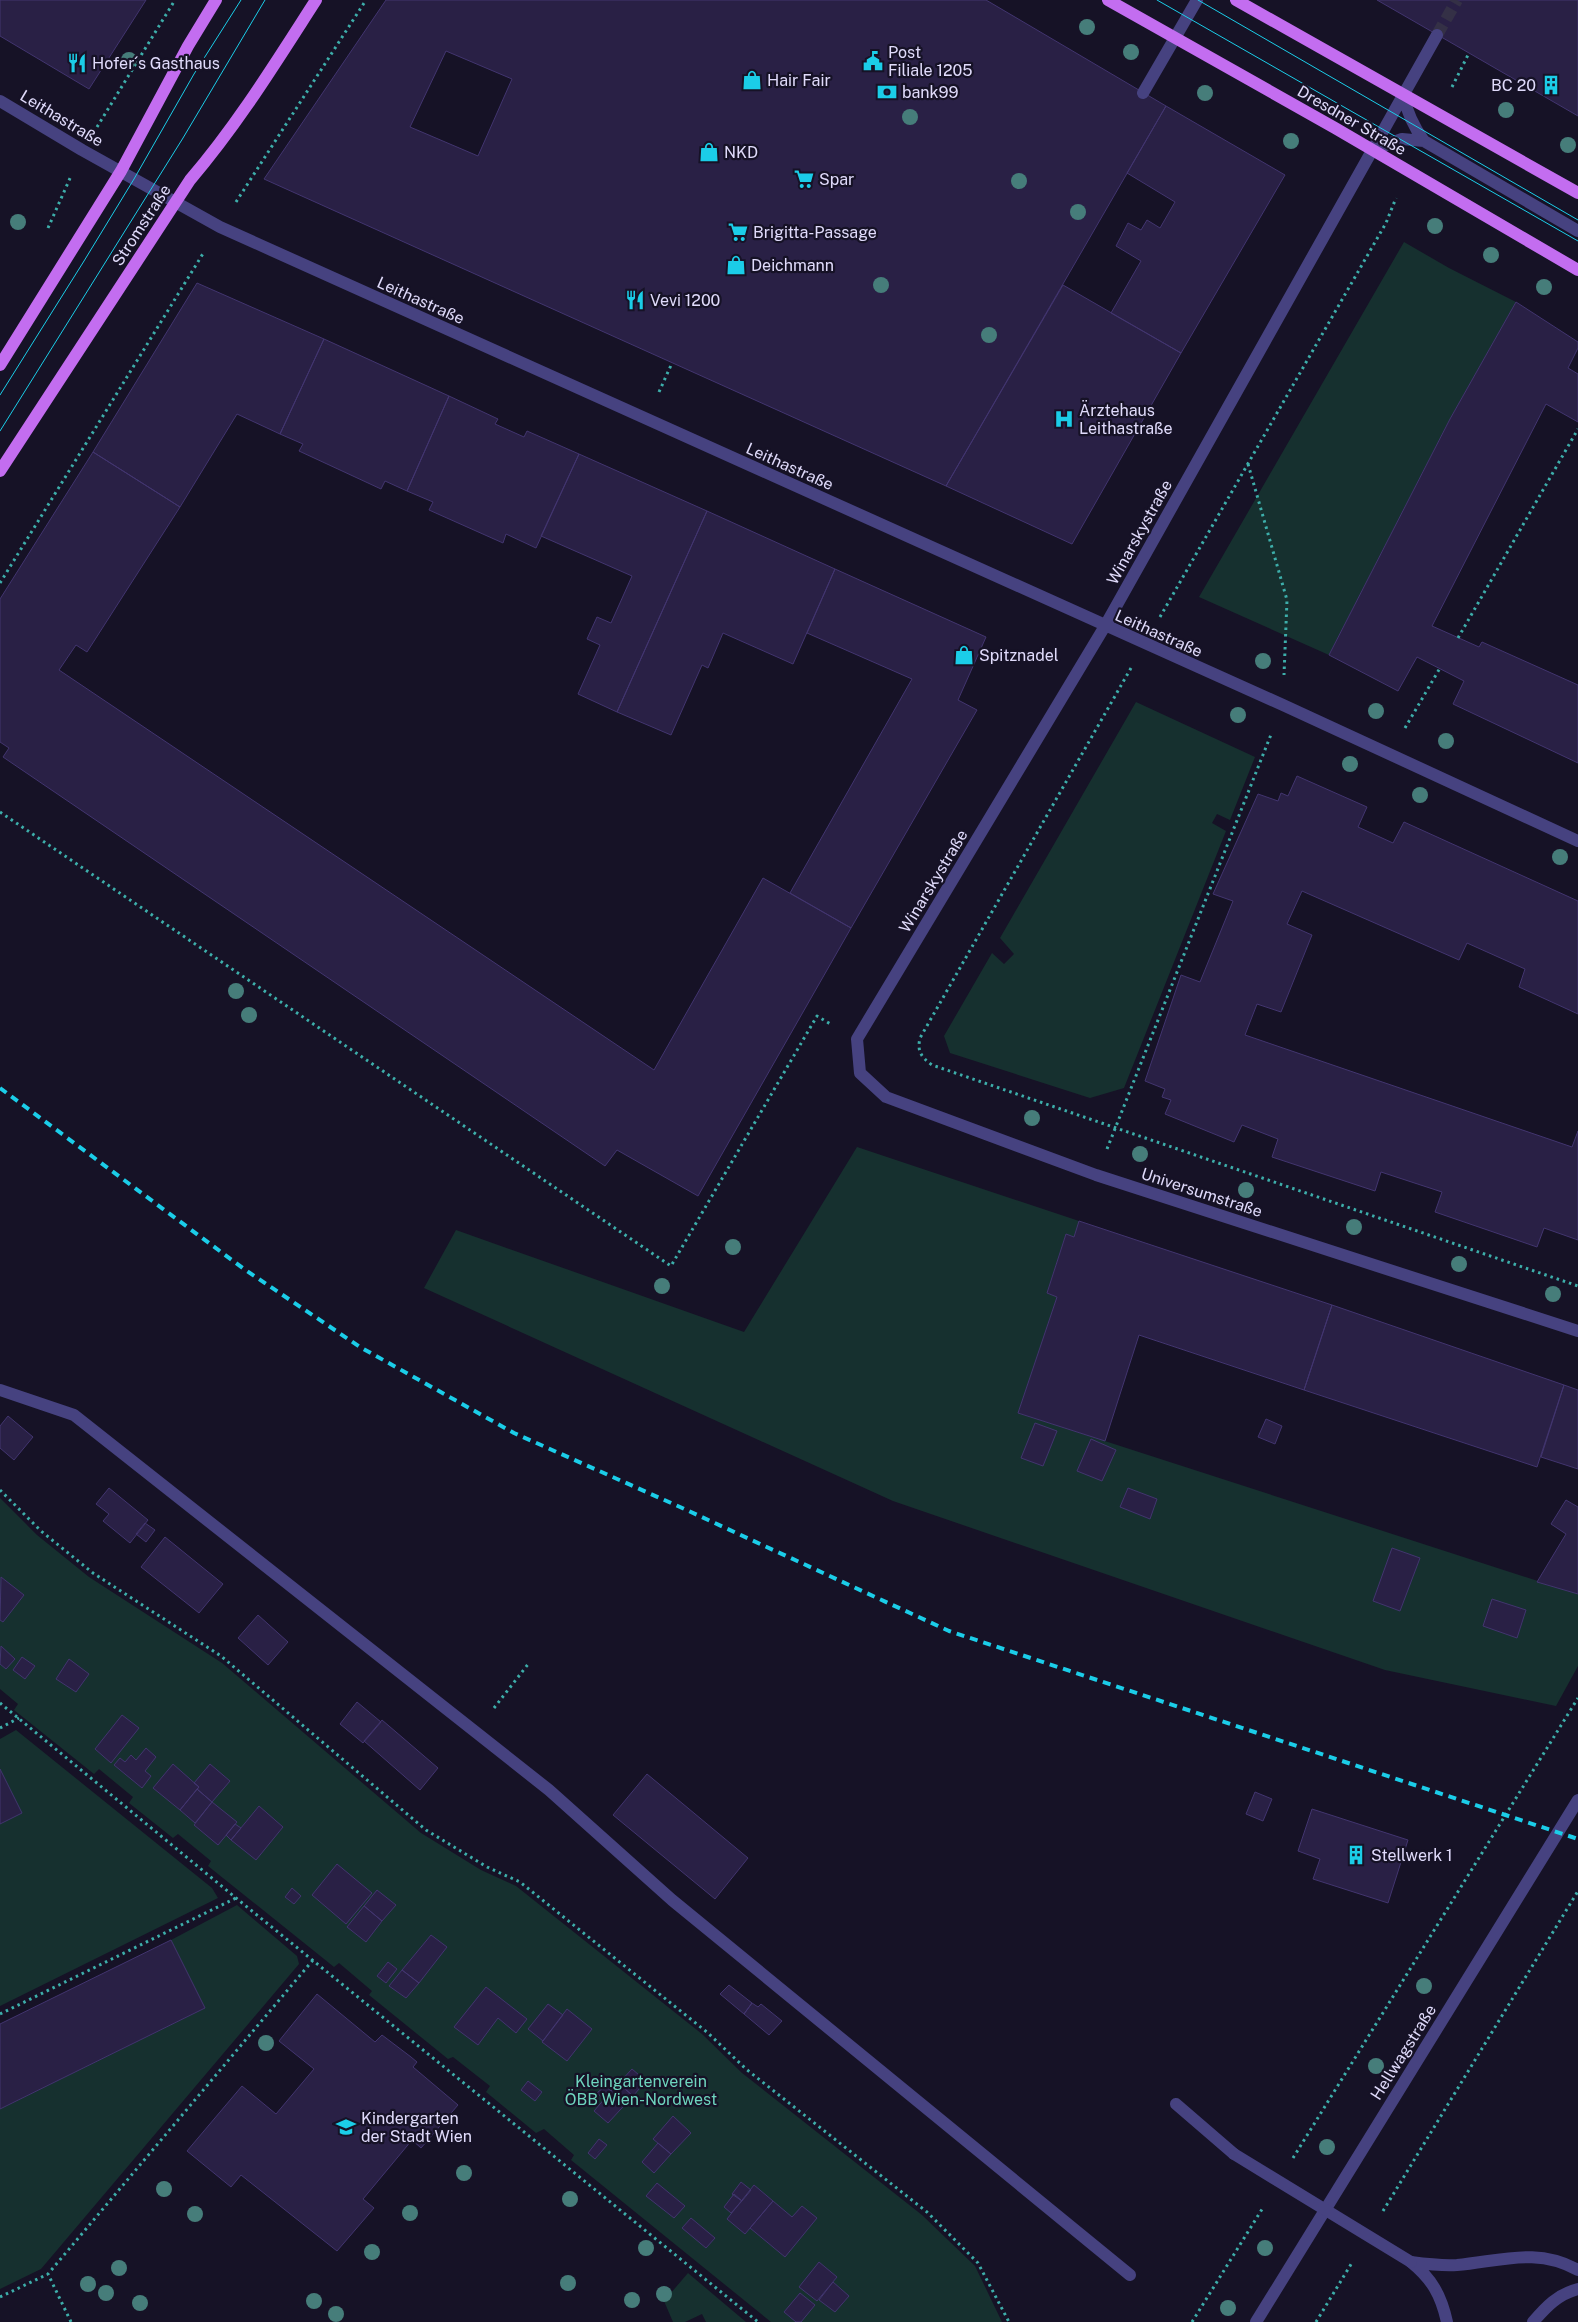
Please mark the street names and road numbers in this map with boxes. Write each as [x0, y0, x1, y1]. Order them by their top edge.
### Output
street label: Dresdner Straße [1294, 82, 1409, 159]
street label: Leithastraße [17, 86, 107, 151]
street label: Stromstraße [108, 181, 175, 269]
street label: Leithastraße [374, 273, 467, 328]
street label: Leithastraße [743, 439, 836, 494]
street label: Winarskystraße [1103, 477, 1176, 588]
street label: Leithastraße [1112, 606, 1205, 661]
street label: Winarskystraße [895, 826, 972, 936]
street label: Universumstraße [1139, 1164, 1265, 1221]
street label: Hellwagstraße [1367, 2001, 1440, 2103]

